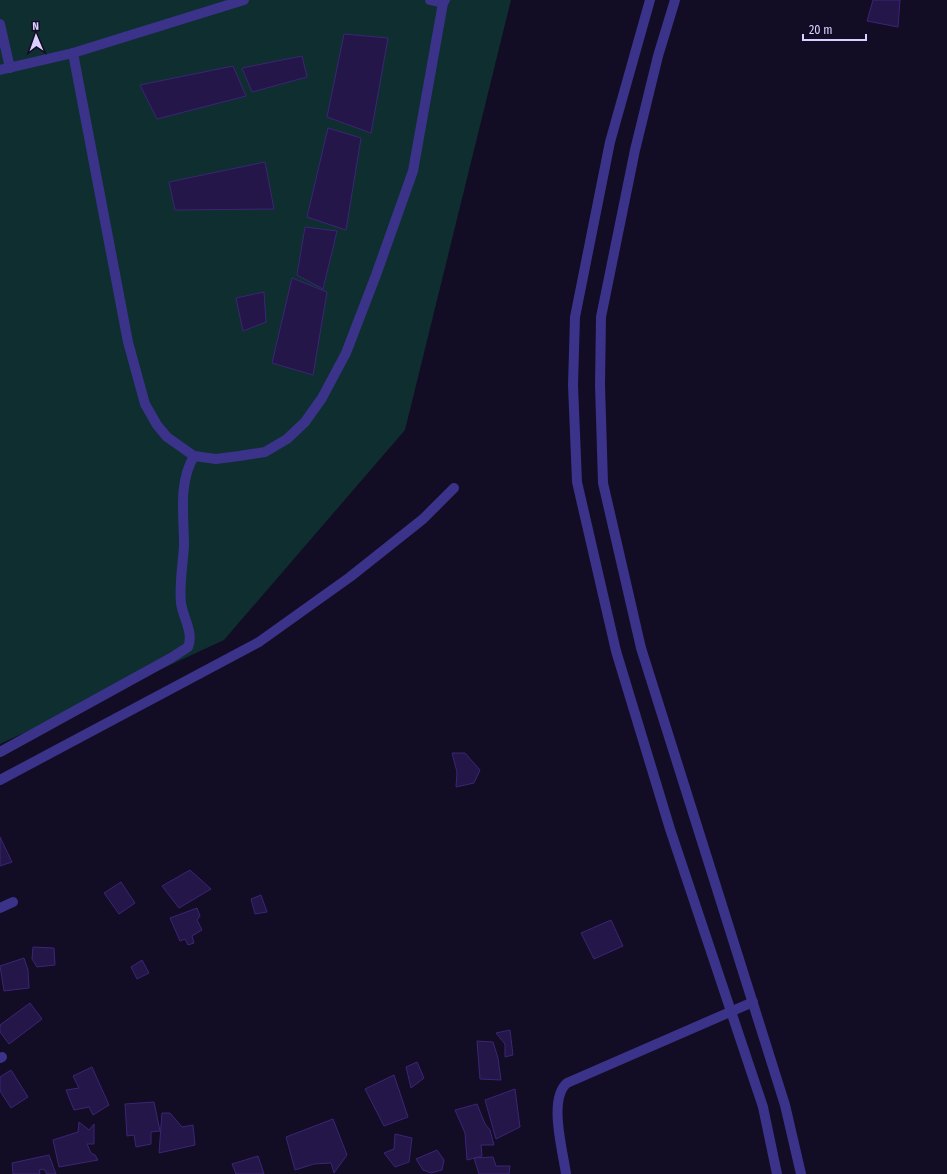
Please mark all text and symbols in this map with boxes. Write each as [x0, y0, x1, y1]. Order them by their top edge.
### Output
north arrow [16, 16, 56, 56]
scale bar [803, 16, 866, 42]
text: N [32, 20, 39, 33]
text: 20 m [809, 23, 833, 37]

